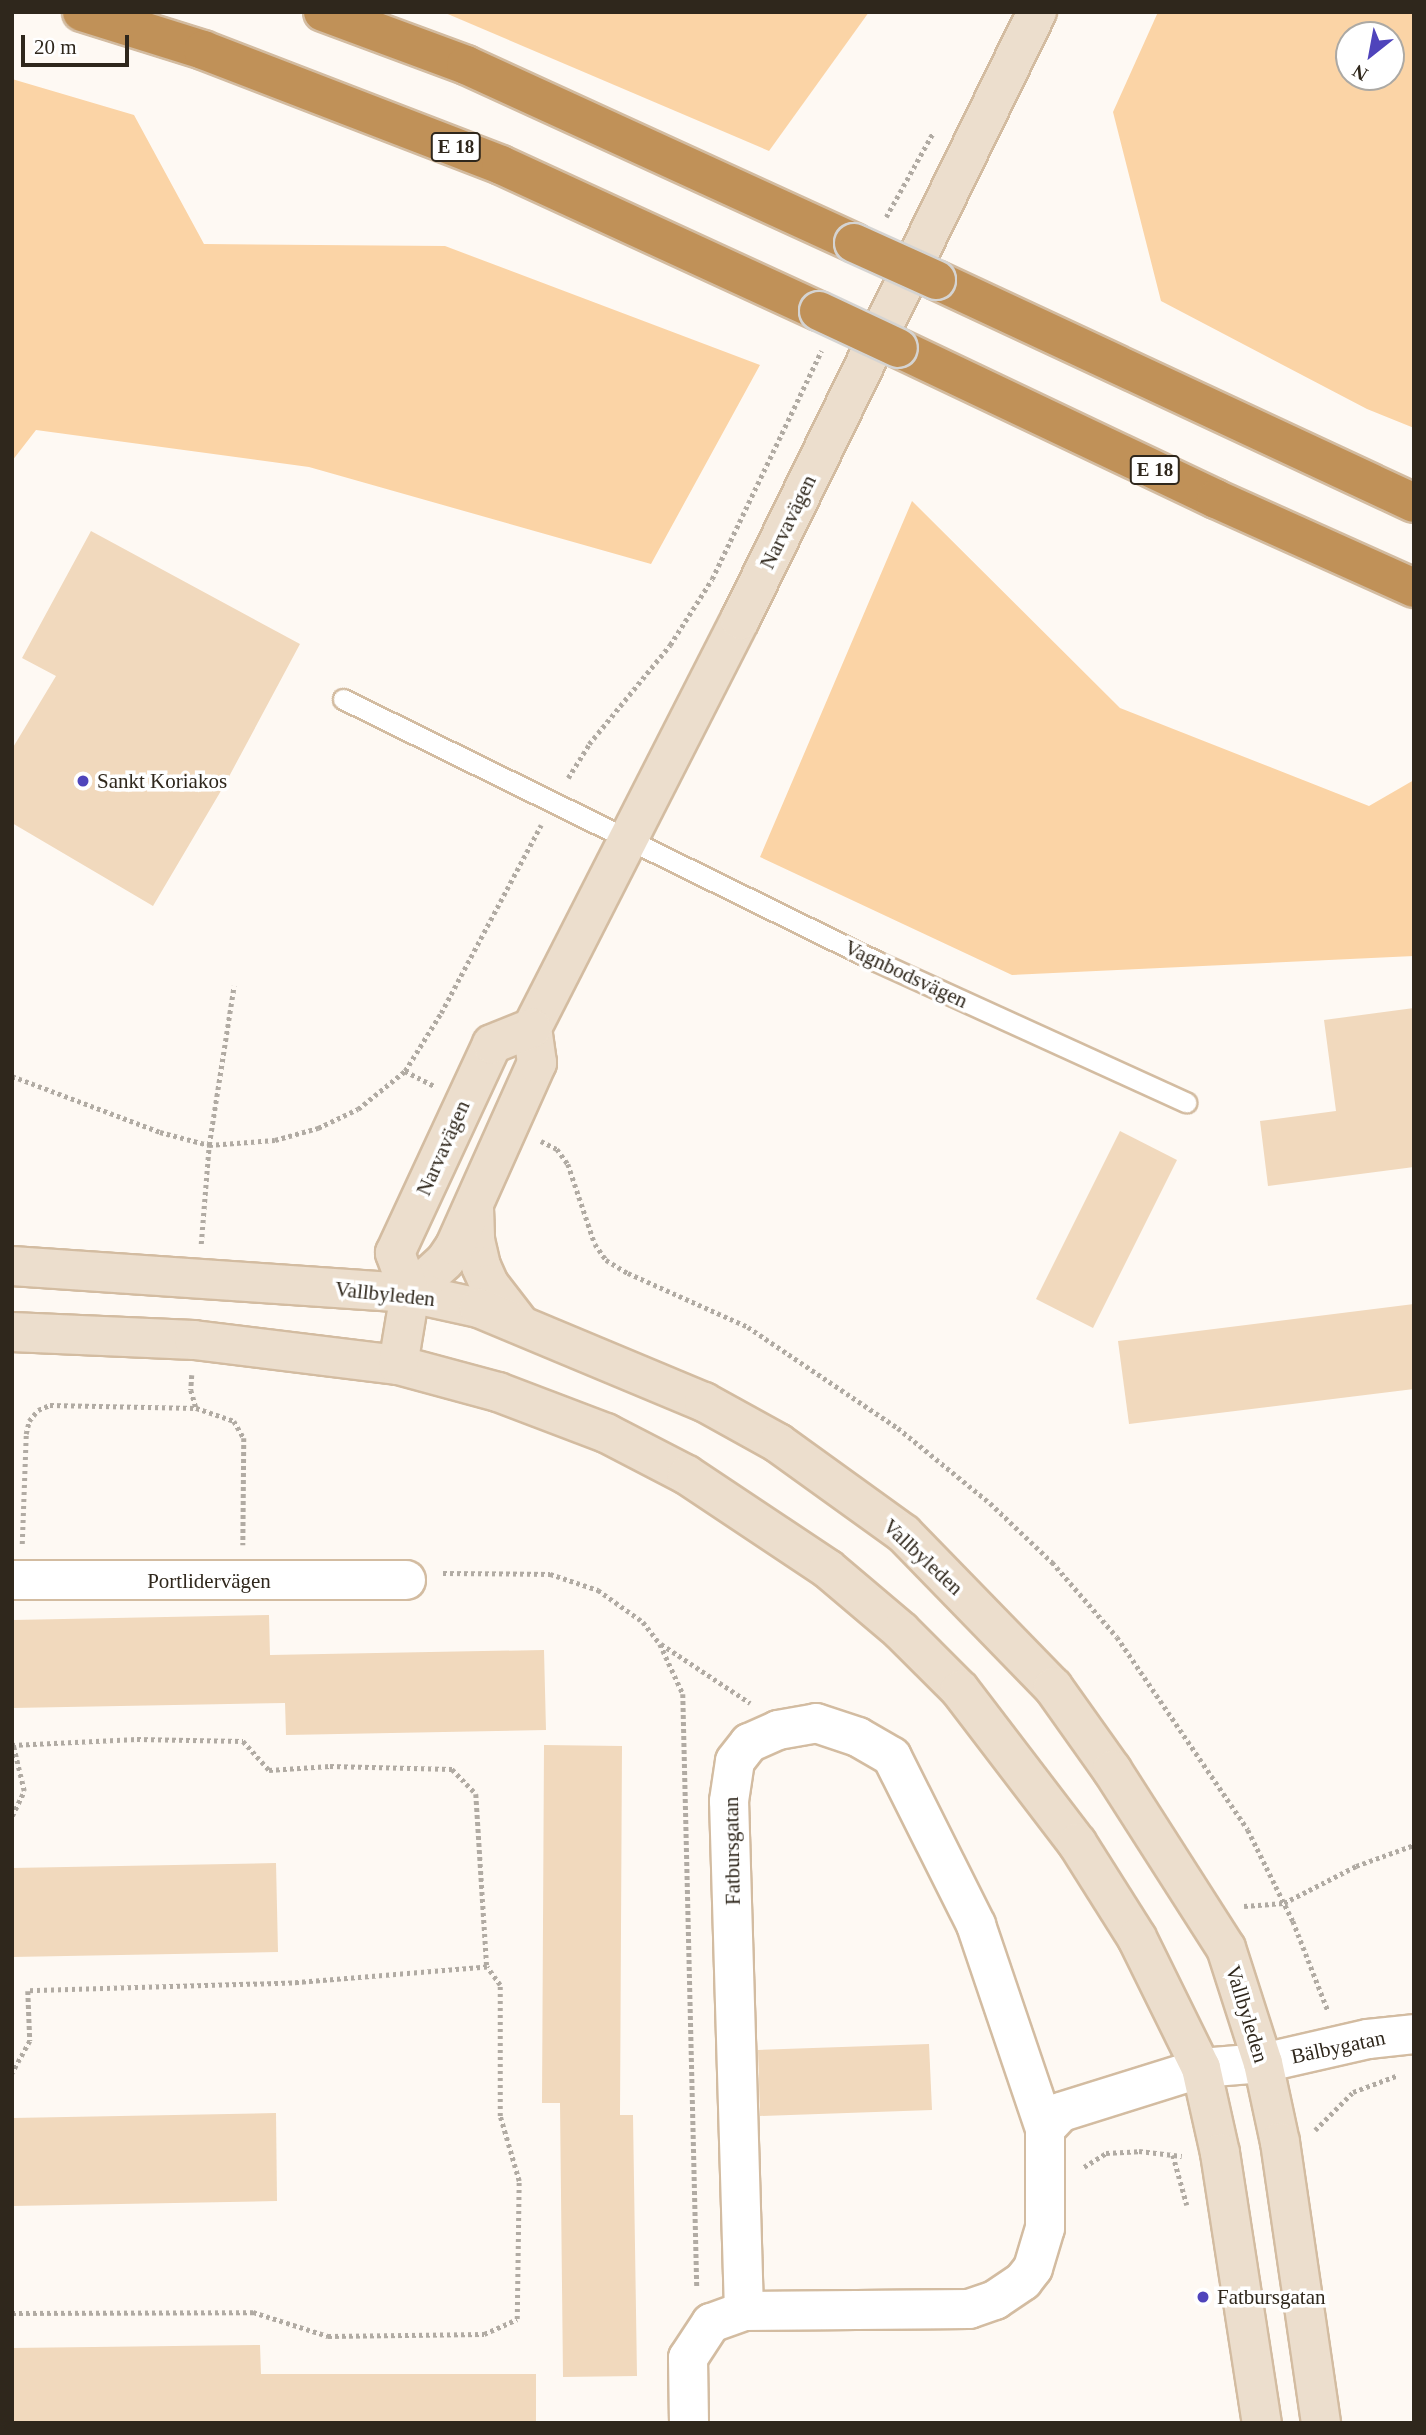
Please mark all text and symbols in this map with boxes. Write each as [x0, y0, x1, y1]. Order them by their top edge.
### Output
scale bar [24, 21, 133, 65]
north arrow [1335, 21, 1405, 91]
text: 20 m [34, 35, 77, 59]
text: N [1349, 60, 1371, 85]
road number: E 18 [430, 132, 482, 162]
road number: E 18 [1129, 454, 1181, 485]
street label: Narvavägen [754, 471, 822, 573]
place label: Sankt Koriakos [97, 768, 227, 794]
marker: Sankt Koriakos [75, 773, 91, 789]
street label: Vagnbodsvägen [840, 934, 972, 1014]
street label: Narvavägen [411, 1097, 475, 1199]
street label: Vallbyleden [334, 1276, 436, 1312]
street label: Vallbyleden [878, 1514, 968, 1600]
street label: Portlidervägen [147, 1568, 271, 1594]
street label: Fatbursgatan [718, 1797, 746, 1905]
street label: Vallbyleden [1220, 1962, 1274, 2066]
street label: Bälbygatan [1289, 2025, 1387, 2069]
place label: Fatbursgatan [1217, 2284, 1325, 2310]
marker: Fatbursgatan [1195, 2289, 1211, 2305]

